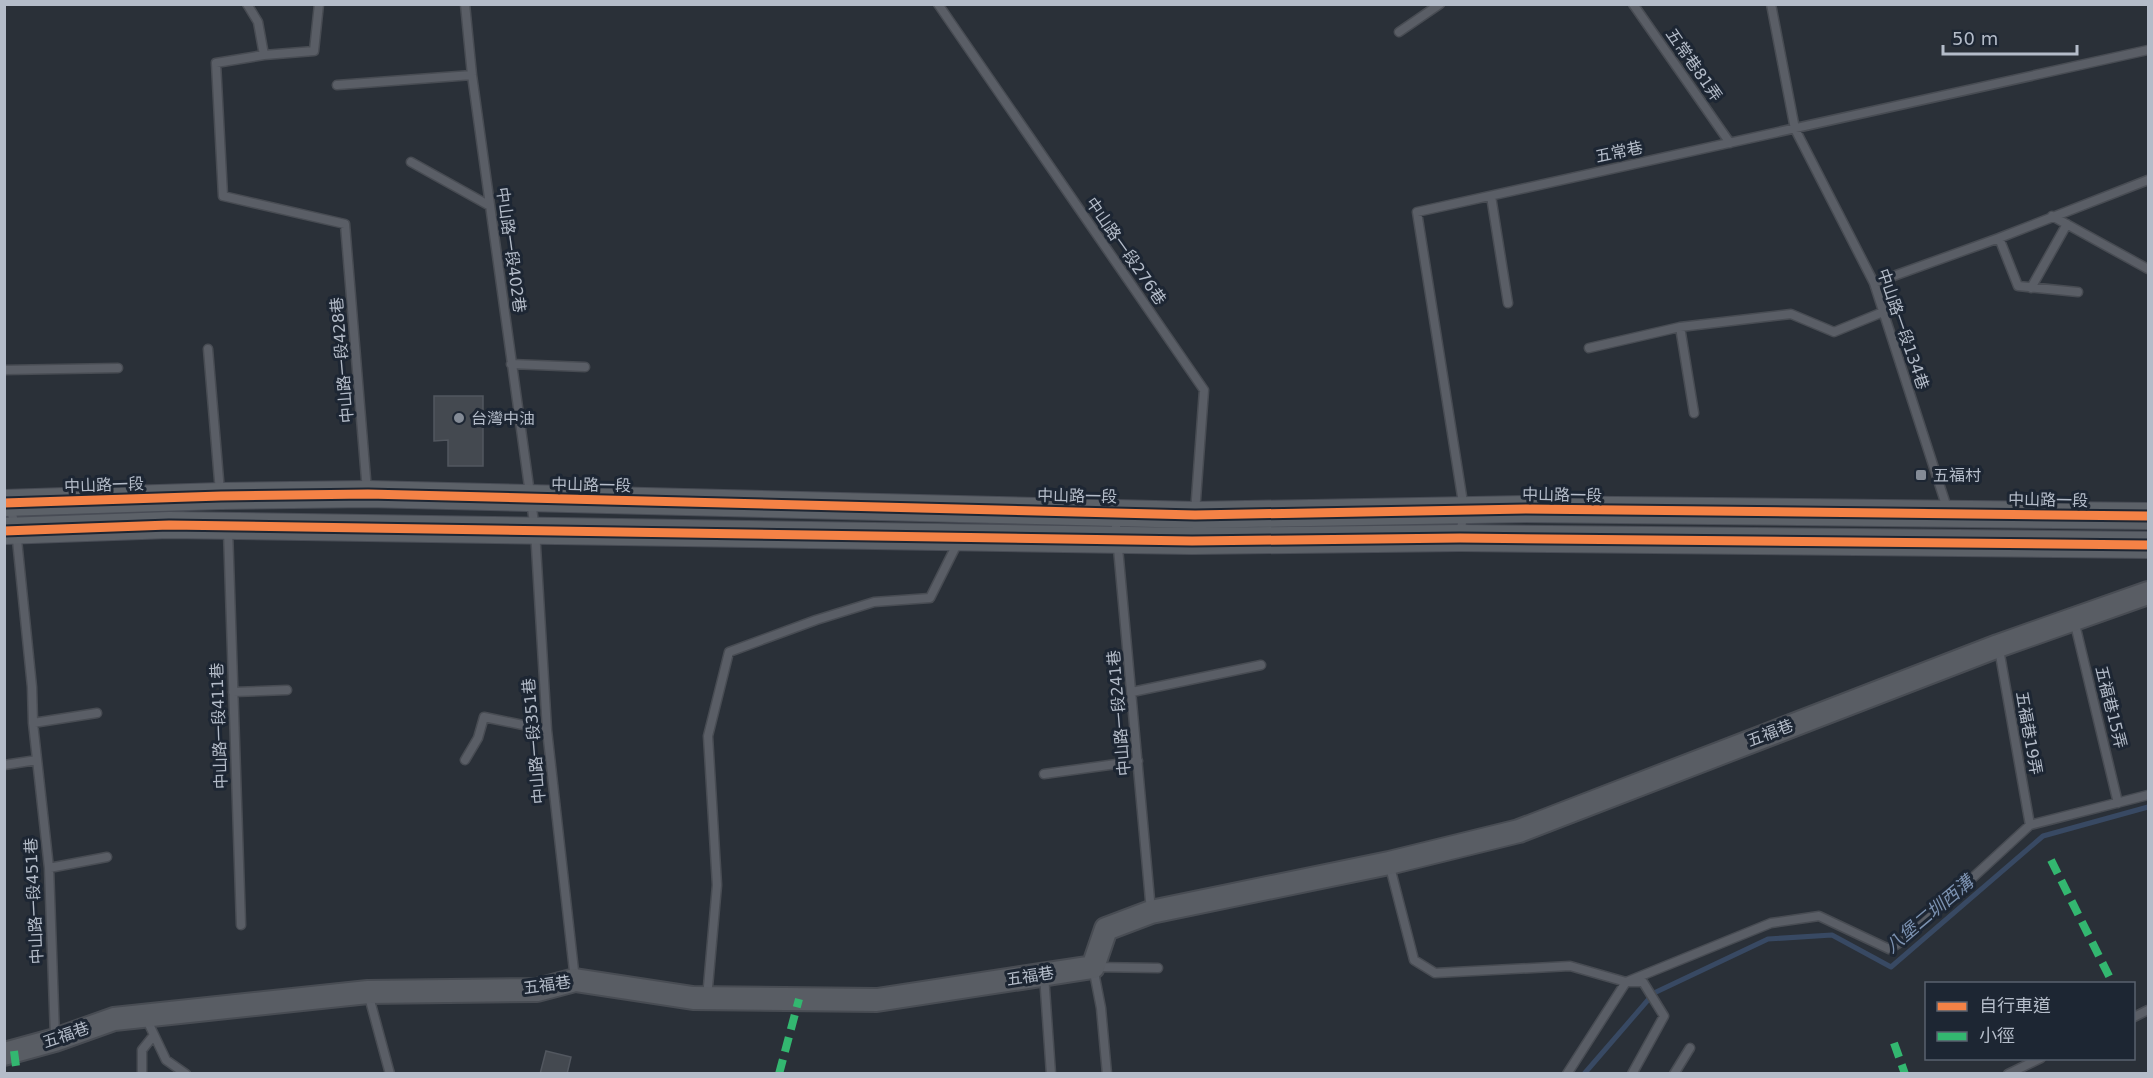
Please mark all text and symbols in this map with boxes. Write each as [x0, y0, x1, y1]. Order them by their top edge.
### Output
scale bar [1943, 18, 2076, 56]
street label: 五常巷81弄 [1662, 25, 1726, 105]
text: 50 m [1952, 28, 1998, 49]
street label: 五常巷 [1594, 138, 1644, 166]
street label: 中山路一段402巷 [493, 186, 529, 314]
street label: 中山路一段276巷 [1082, 194, 1170, 308]
street label: 中山路一段134巷 [1873, 266, 1933, 392]
street label: 中山路一段428巷 [327, 296, 357, 424]
place label: 台灣中油 [471, 409, 535, 428]
marker: 台灣中油 [452, 411, 466, 425]
place label: 五福村 [1933, 466, 1981, 485]
marker: 五福村 [1914, 468, 1928, 482]
street label: 中山路一段 [64, 474, 144, 496]
street label: 中山路一段 [551, 475, 631, 495]
street label: 中山路一段 [1522, 485, 1602, 505]
street label: 中山路一段 [1037, 486, 1117, 506]
street label: 中山路一段 [2008, 490, 2088, 510]
street label: 中山路一段241巷 [1104, 649, 1134, 777]
street label: 中山路一段411巷 [207, 662, 231, 790]
street label: 五福巷15弄 [2092, 664, 2130, 750]
street label: 中山路一段351巷 [519, 677, 549, 805]
street label: 五福巷19弄 [2012, 690, 2046, 776]
street label: 五福巷 [1744, 716, 1796, 750]
street label: 中山路一段451巷 [21, 837, 47, 965]
water label: 八堡二圳西溝 [1881, 869, 1979, 957]
street label: 五福巷 [1005, 963, 1055, 989]
street label: 五福巷 [522, 972, 572, 998]
legend [1925, 982, 2135, 1060]
text: 自行車道 [1979, 995, 2051, 1016]
street label: 五福巷 [40, 1018, 92, 1052]
text: 小徑 [1979, 1025, 2015, 1046]

